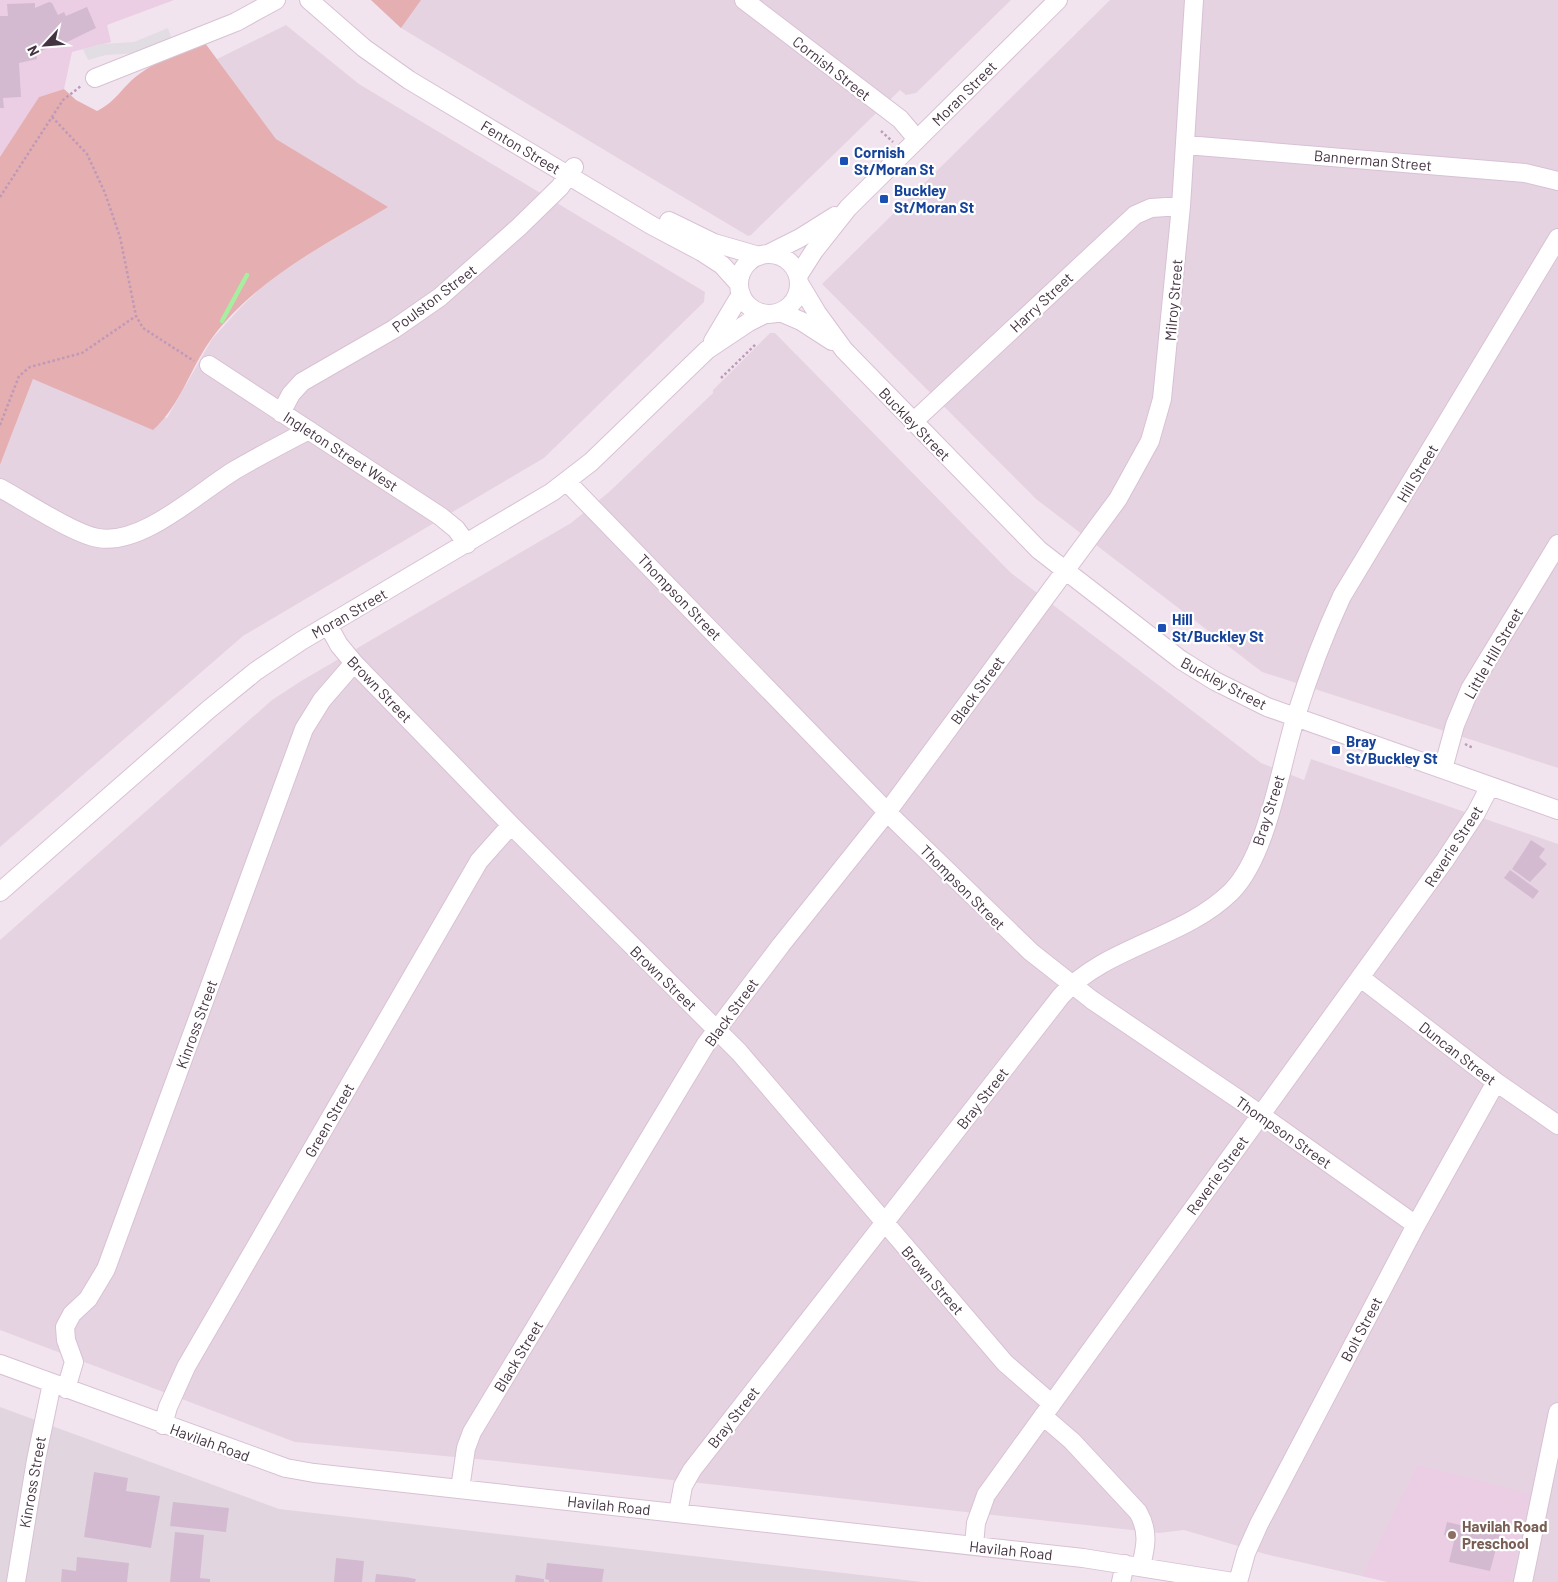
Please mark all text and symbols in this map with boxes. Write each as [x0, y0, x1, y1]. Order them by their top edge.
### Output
north arrow [20, 20, 70, 70]
street label: Cornish Street [789, 32, 875, 104]
text: N [23, 43, 43, 59]
street label: Moran Street [928, 57, 1000, 129]
street label: Fenton Street [478, 116, 564, 178]
place label: Cornish St/Moran St [854, 143, 935, 178]
street label: Bannerman Street [1313, 146, 1433, 174]
marker: Cornish St/Moran St [838, 155, 850, 167]
place label: Buckley St/Moran St [894, 181, 975, 216]
marker: Buckley St/Moran St [878, 193, 890, 205]
street label: Milroy Street [1160, 258, 1186, 342]
street label: Poulston Street [388, 260, 480, 336]
street label: Harry Street [1006, 268, 1076, 336]
street label: Buckley Street [876, 384, 954, 464]
street label: Ingleton Street West [280, 407, 402, 495]
street label: Hill Street [1393, 441, 1441, 505]
street label: Thompson Street [634, 550, 726, 644]
street label: Moran Street [308, 584, 390, 642]
street label: Little Hill Street [1460, 604, 1526, 702]
place label: Hill St/Buckley St [1172, 610, 1264, 645]
marker: Hill St/Buckley St [1156, 622, 1168, 634]
street label: Brown Street [344, 652, 416, 726]
street label: Black Street [946, 652, 1008, 728]
street label: Buckley Street [1178, 653, 1270, 713]
place label: Bray St/Buckley St [1346, 732, 1438, 767]
marker: Bray St/Buckley St [1330, 744, 1342, 756]
street label: Bray Street [1248, 772, 1288, 848]
street label: Reverie Street [1420, 802, 1486, 890]
street label: Thompson Street [917, 841, 1009, 933]
street label: Brown Street [627, 942, 701, 1014]
street label: Black Street [700, 974, 762, 1050]
street label: Kinross Street [172, 977, 220, 1071]
street label: Duncan Street [1416, 1017, 1500, 1089]
street label: Bray Street [952, 1064, 1012, 1132]
street label: Green Street [301, 1080, 357, 1160]
street label: Thompson Street [1233, 1092, 1335, 1172]
street label: Reverie Street [1182, 1132, 1252, 1218]
street label: Brown Street [898, 1242, 968, 1318]
street label: Bolt Street [1337, 1294, 1385, 1364]
street label: Black Street [490, 1317, 546, 1395]
street label: Bray Street [703, 1383, 763, 1451]
street label: Havilah Road [168, 1419, 252, 1465]
street label: Kinross Street [15, 1435, 49, 1529]
street label: Havilah Road [566, 1492, 652, 1518]
place label: Havilah Road Preschool [1462, 1517, 1547, 1552]
marker: Havilah Road Preschool [1446, 1529, 1458, 1541]
street label: Havilah Road [968, 1537, 1054, 1563]

